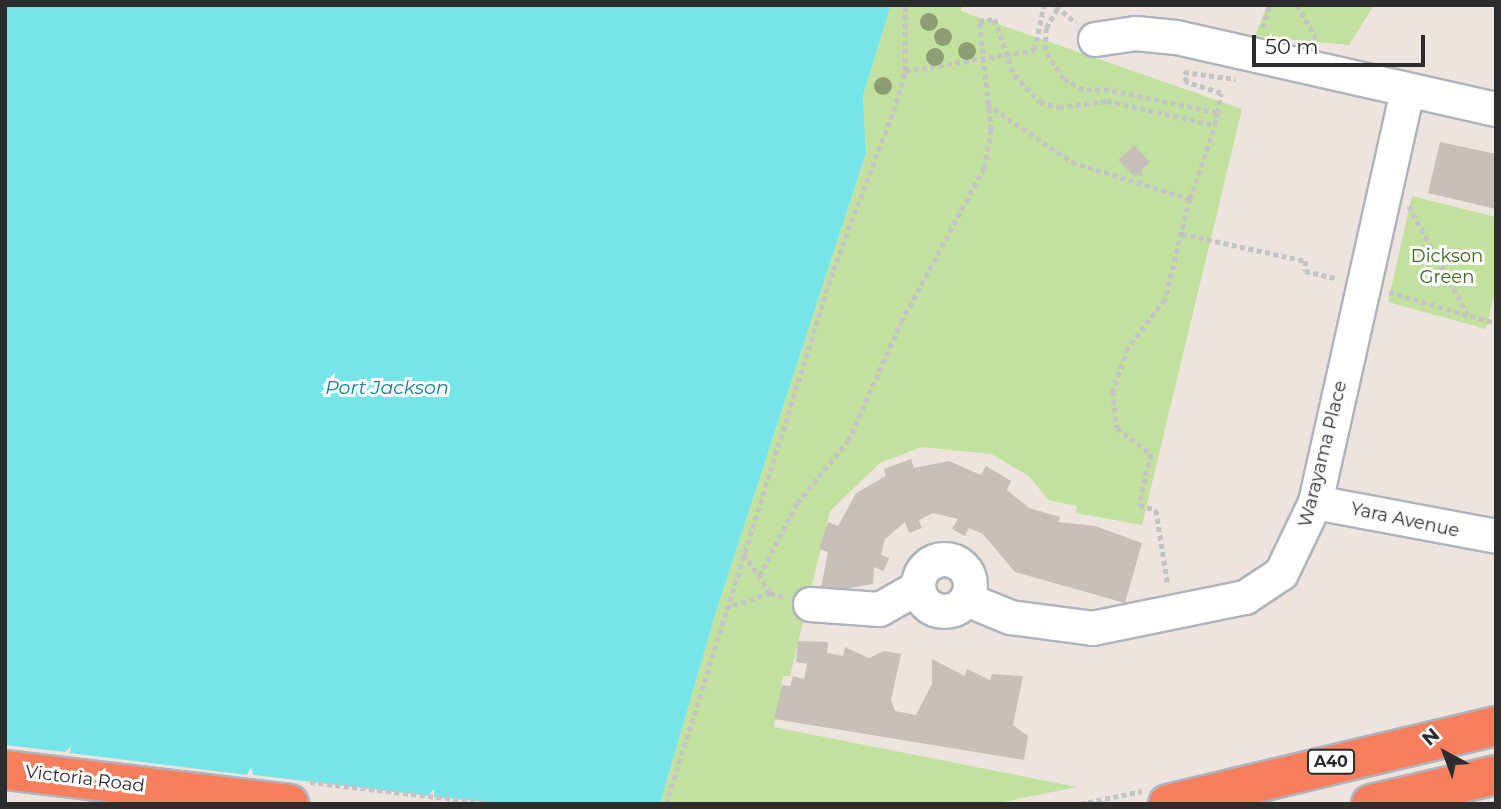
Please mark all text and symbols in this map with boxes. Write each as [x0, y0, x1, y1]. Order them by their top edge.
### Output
scale bar [1256, 21, 1429, 65]
text: 50 m [1265, 34, 1319, 59]
park label: Dickson Green [1411, 246, 1483, 288]
water label: Port Jackson [325, 377, 449, 399]
street label: Warayama Place [1294, 379, 1352, 529]
street label: Yara Avenue [1349, 498, 1461, 542]
north arrow [1410, 718, 1480, 788]
text: N [1418, 723, 1444, 750]
road number: A40 [1306, 750, 1356, 775]
street label: Victoria Road [24, 761, 146, 797]

